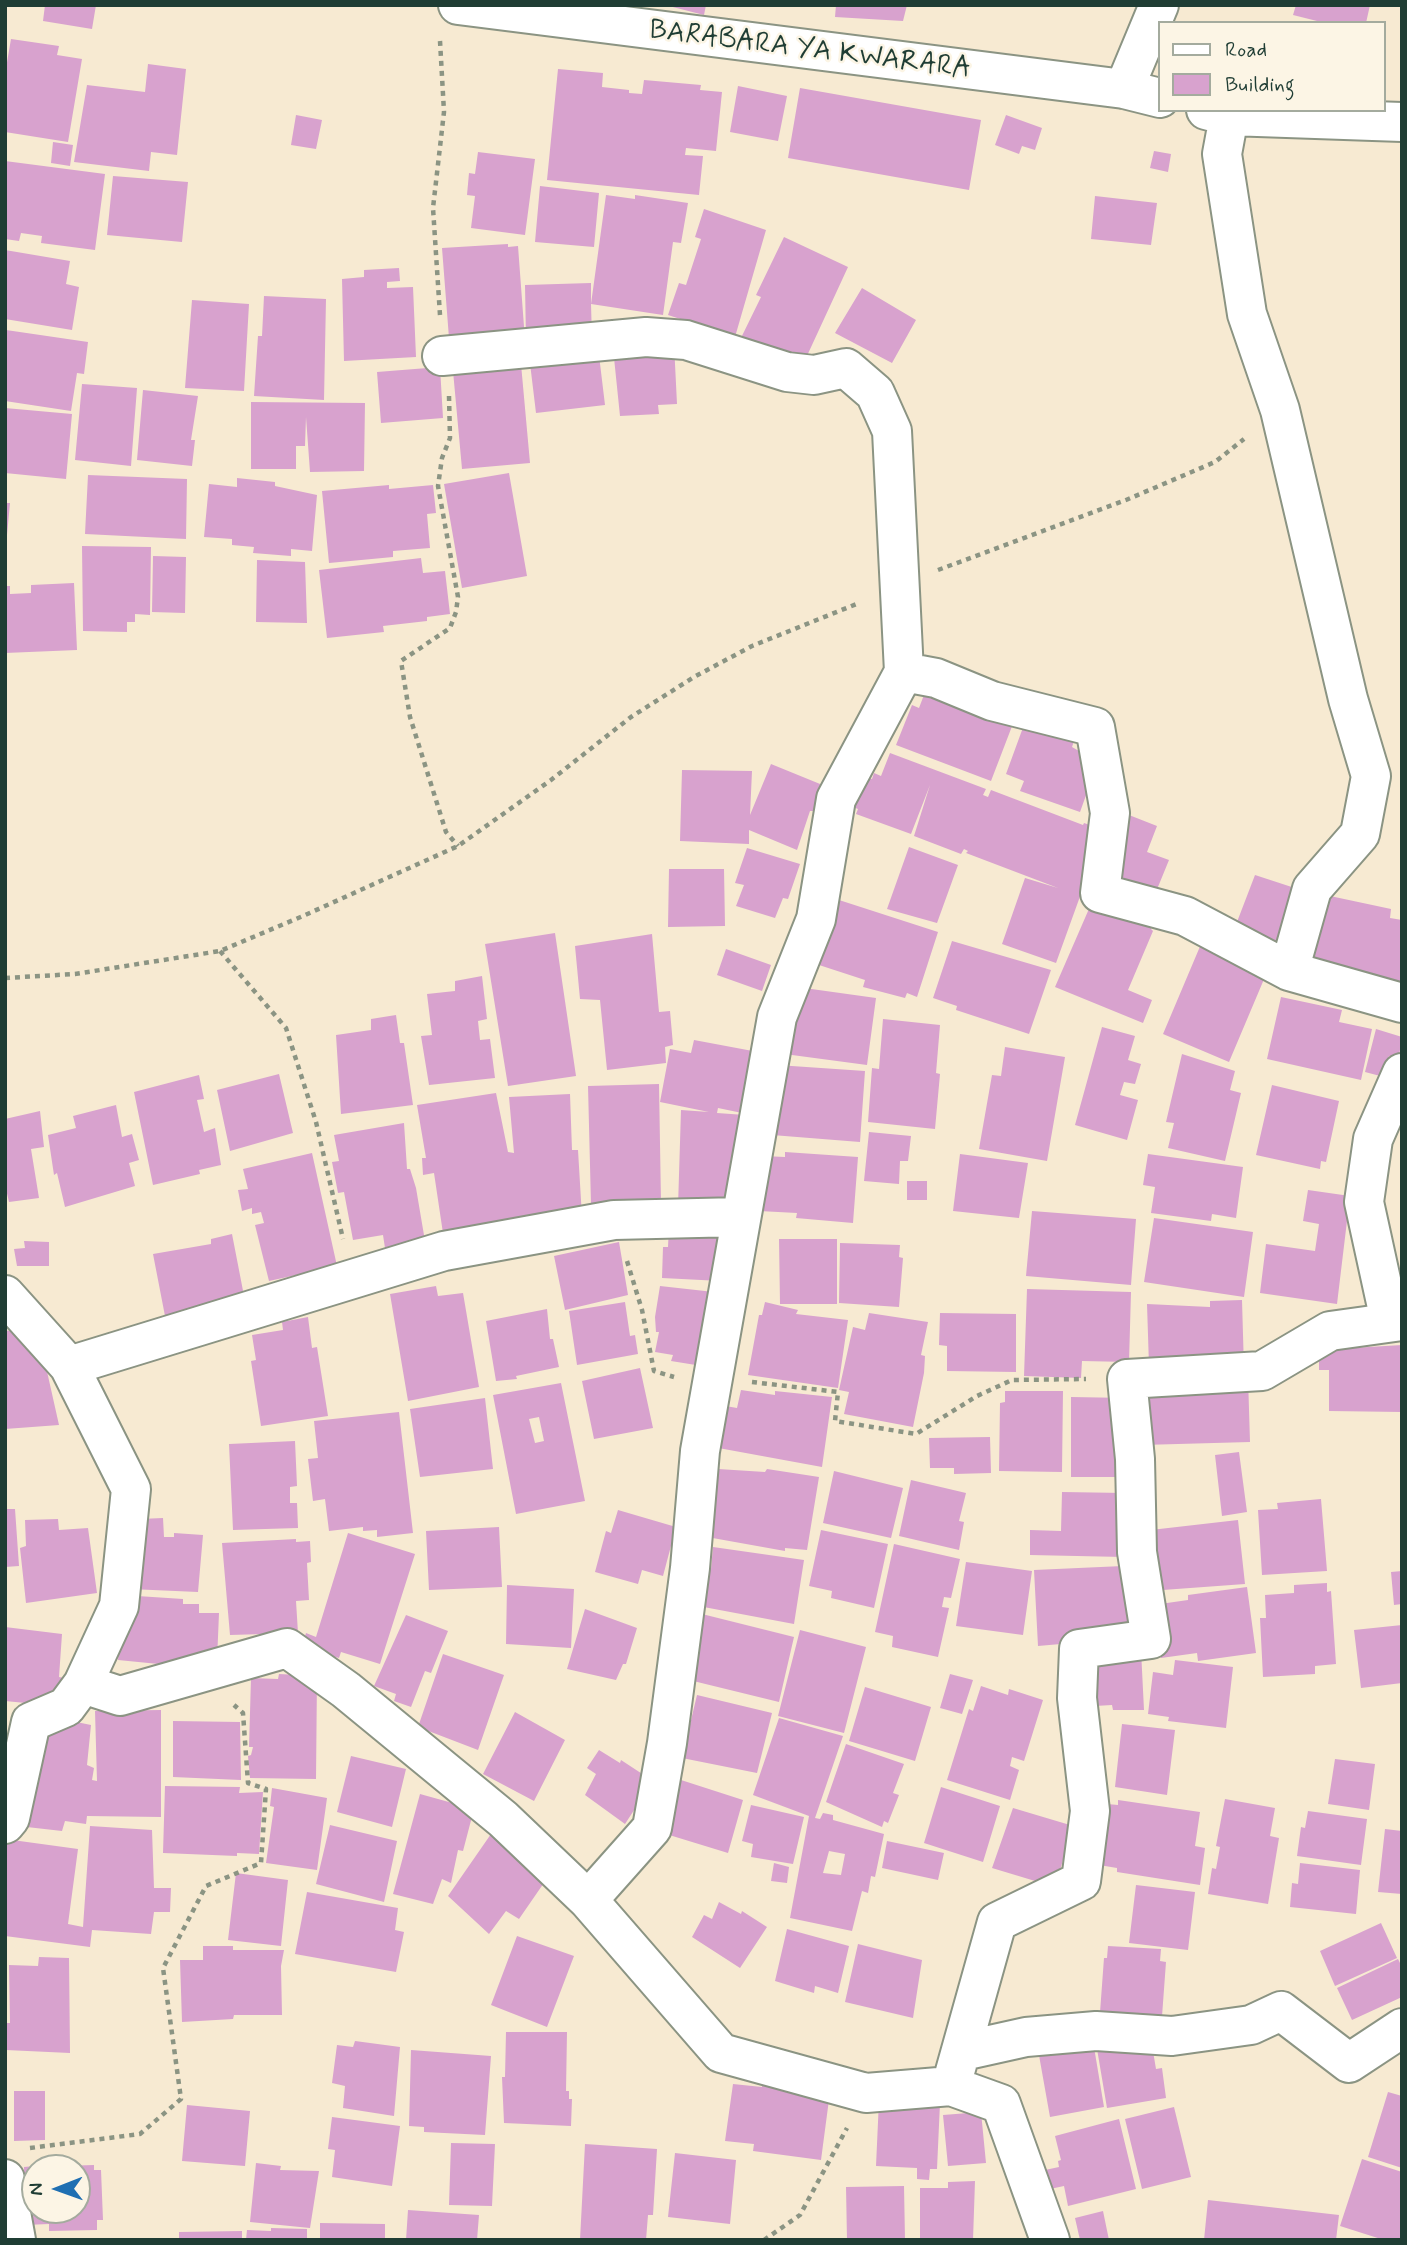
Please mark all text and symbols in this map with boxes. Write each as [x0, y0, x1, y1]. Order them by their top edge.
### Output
street label: BARABARA YA KWARARA [647, 15, 973, 87]
legend [1158, 21, 1386, 112]
text: Road [1225, 36, 1267, 64]
text: Building [1225, 71, 1295, 99]
north arrow [21, 2154, 91, 2224]
text: N [24, 2183, 49, 2196]

